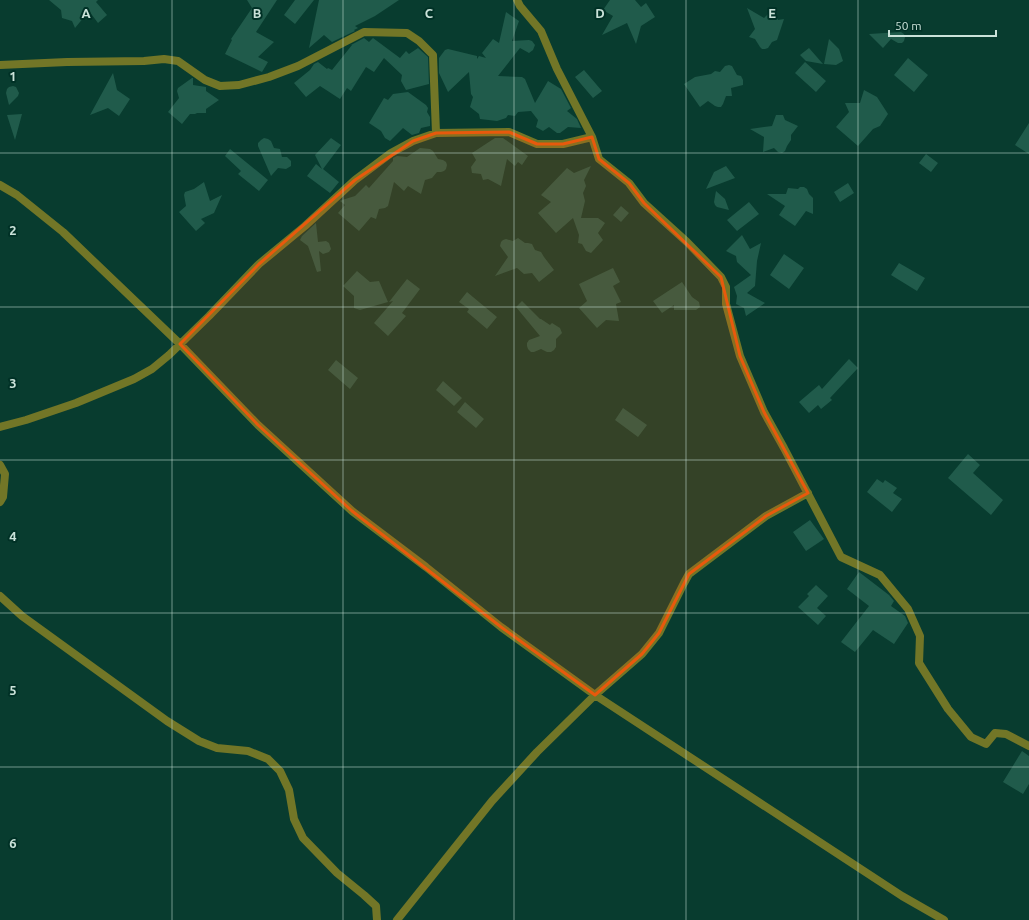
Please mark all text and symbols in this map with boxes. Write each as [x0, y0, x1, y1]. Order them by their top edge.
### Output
text: A [81, 6, 91, 20]
text: B [253, 6, 262, 20]
text: C [425, 6, 434, 20]
text: D [595, 6, 605, 20]
text: E [768, 6, 776, 20]
scale bar [889, 12, 996, 38]
text: 50 m [895, 19, 922, 32]
text: 1 [9, 69, 17, 83]
text: 2 [9, 223, 17, 237]
text: 3 [9, 376, 17, 390]
text: 4 [9, 529, 17, 543]
text: 5 [9, 683, 17, 697]
text: 6 [9, 836, 17, 850]

